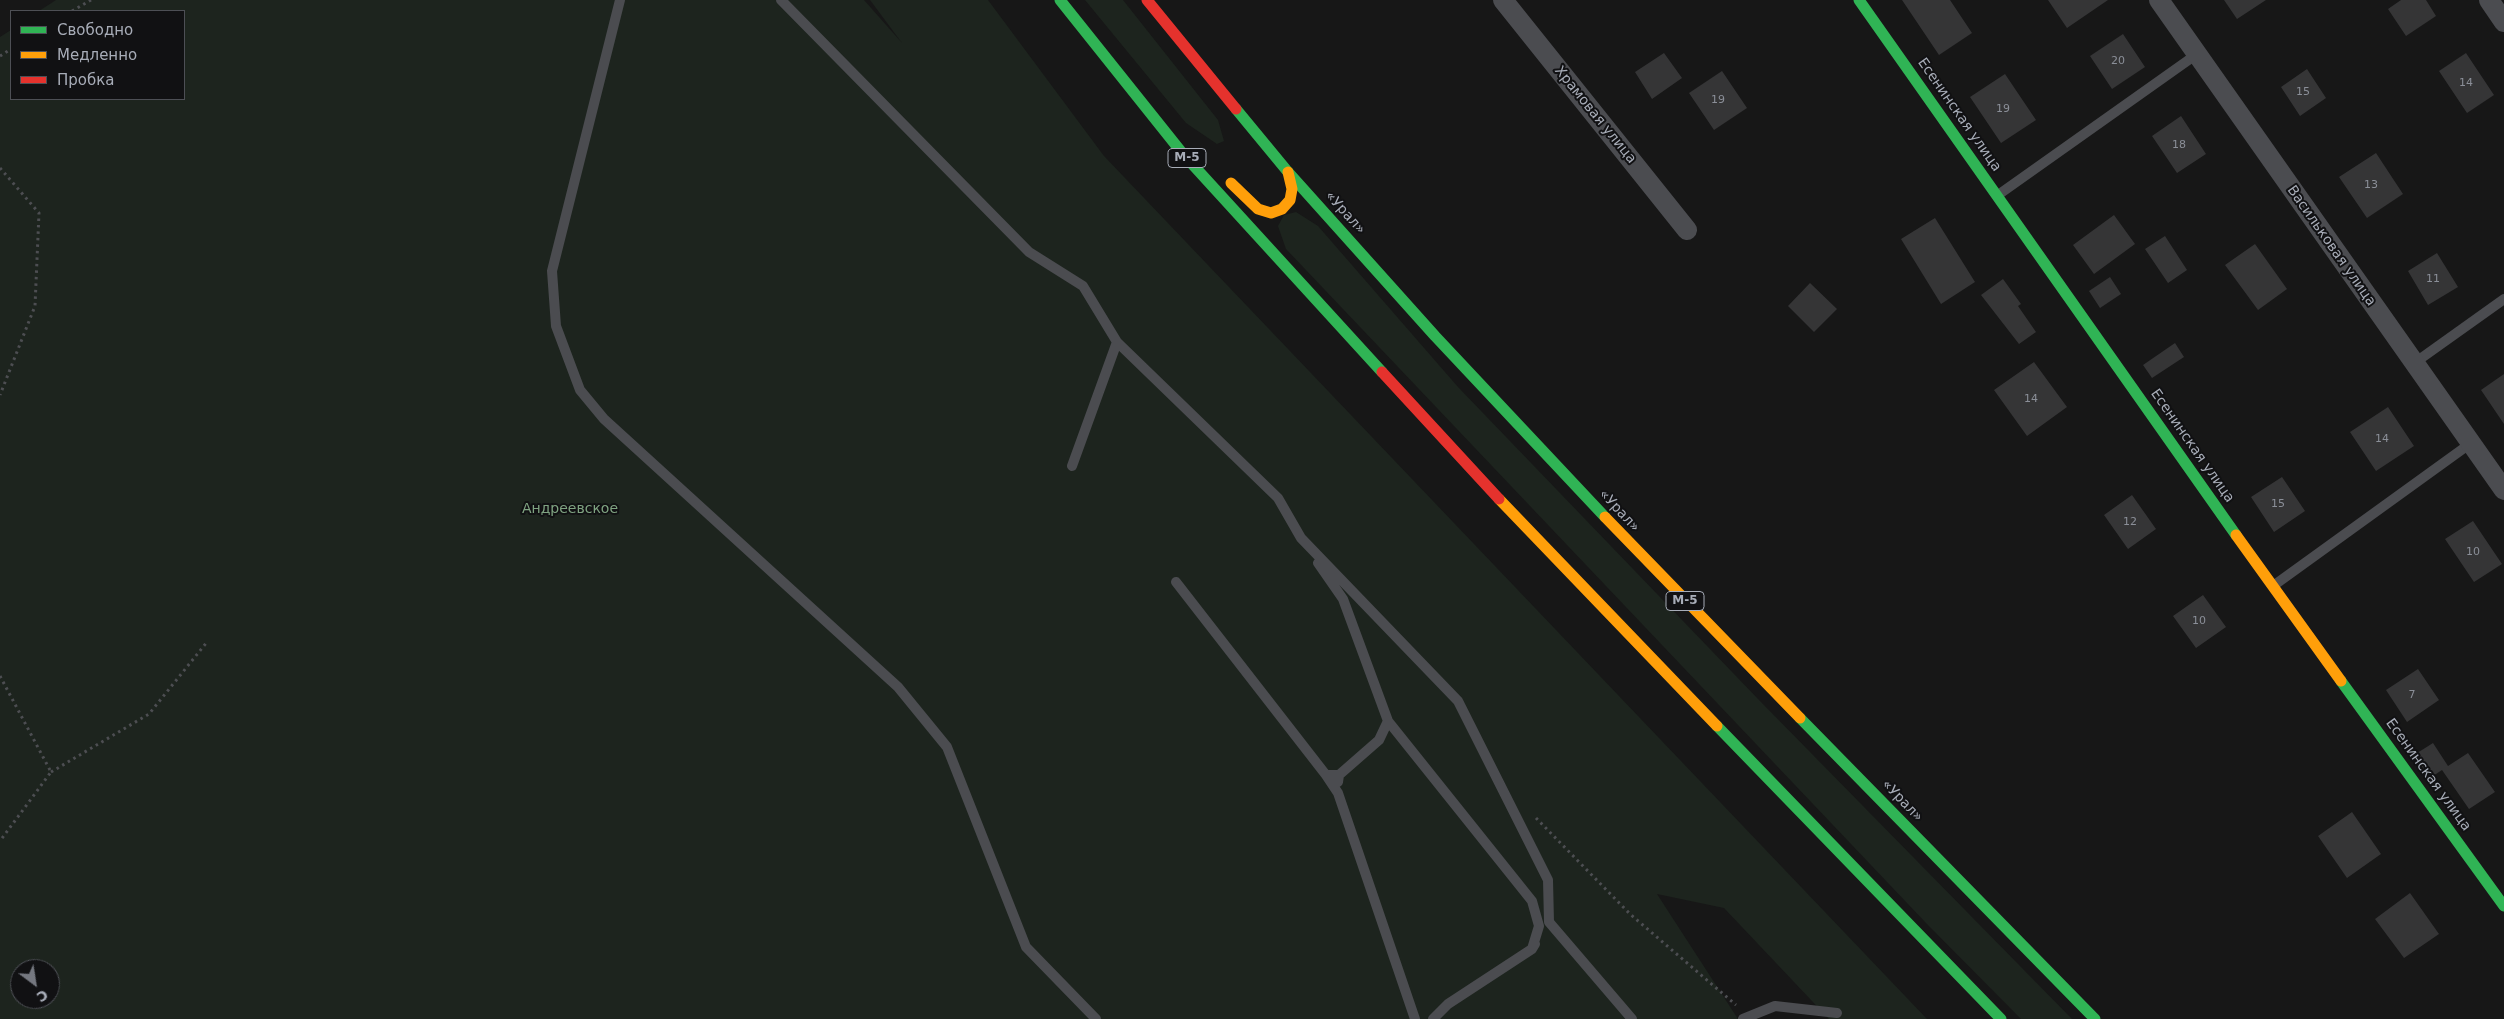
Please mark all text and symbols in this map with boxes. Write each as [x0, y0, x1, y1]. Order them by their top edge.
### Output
legend [10, 10, 185, 100]
text: Свободно [57, 21, 133, 39]
text: Медленно [57, 46, 137, 64]
house number: 20 [2111, 54, 2125, 68]
street label: Есенинская улица [1914, 55, 2004, 175]
street label: Храмовая улица [1551, 63, 1639, 167]
text: Пробка [57, 71, 114, 89]
house number: 14 [2459, 76, 2473, 90]
house number: 15 [2296, 85, 2310, 99]
house number: 19 [1711, 93, 1725, 107]
house number: 19 [1996, 102, 2010, 116]
house number: 18 [2172, 138, 2186, 152]
road number: М-5 [1168, 148, 1206, 168]
house number: 13 [2364, 178, 2378, 192]
street label: Васильковая улица [2283, 182, 2379, 310]
street label: «Урал» [1321, 188, 1369, 238]
house number: 11 [2426, 272, 2440, 286]
street label: Есенинская улица [2147, 386, 2237, 506]
house number: 14 [2024, 392, 2038, 406]
house number: 14 [2375, 432, 2389, 446]
street label: «Урал» [1595, 486, 1643, 536]
house number: 15 [2271, 497, 2285, 511]
park label: Андреевское [522, 501, 618, 517]
house number: 12 [2123, 515, 2137, 529]
house number: 10 [2466, 545, 2480, 559]
road number: М-5 [1666, 592, 1704, 610]
house number: 10 [2192, 614, 2206, 628]
house number: 7 [2409, 688, 2415, 702]
street label: Есенинская улица [2382, 716, 2474, 834]
street label: «Урал» [1878, 776, 1926, 826]
north arrow [10, 959, 60, 1009]
text: С [34, 986, 51, 1006]

